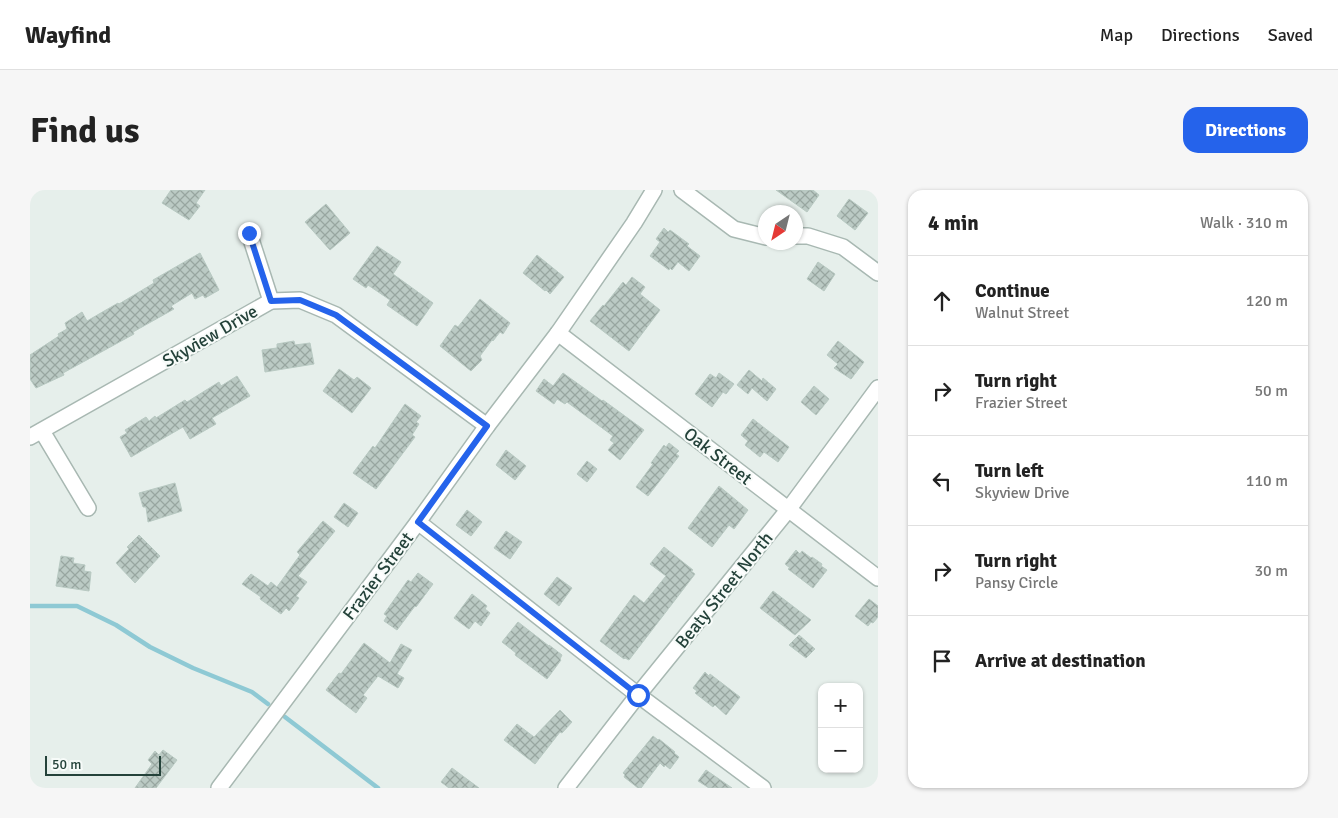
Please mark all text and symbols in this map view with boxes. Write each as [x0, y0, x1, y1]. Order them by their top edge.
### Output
text: Wayfind [25, 20, 111, 50]
text: Map [1100, 24, 1133, 46]
text: Directions [1161, 24, 1240, 46]
text: Saved [1268, 24, 1313, 46]
button: Directions [1183, 107, 1308, 153]
text: Find us [30, 109, 140, 152]
north arrow [758, 205, 803, 250]
text: 4 min [928, 210, 979, 236]
text: Walk · 310 m [1200, 213, 1288, 233]
route end [238, 222, 261, 245]
text: Continue [975, 279, 1050, 303]
icon: ahead [928, 287, 956, 315]
text: 120 m [1246, 291, 1288, 311]
street label: Skyview Drive [158, 300, 262, 372]
text: Walnut Street [975, 303, 1069, 323]
text: Turn right [975, 369, 1057, 393]
icon: right [928, 377, 956, 405]
text: 50 m [1254, 381, 1288, 401]
text: Frazier Street [975, 393, 1067, 413]
street label: Oak Street [679, 423, 757, 489]
text: Turn left [975, 459, 1044, 483]
icon: left [928, 467, 956, 495]
text: 110 m [1246, 471, 1288, 491]
text: Skyview Drive [975, 483, 1069, 503]
street label: Beaty Street North [670, 527, 778, 653]
street label: Frazier Street [338, 528, 418, 624]
text: Turn right [975, 549, 1057, 573]
icon: right [928, 557, 956, 585]
text: 30 m [1254, 561, 1288, 581]
text: Pansy Circle [975, 573, 1058, 593]
icon: arrive [928, 647, 956, 675]
text: Arrive at destination [975, 649, 1146, 673]
map controls [818, 683, 863, 773]
button: + [818, 683, 863, 728]
route start [627, 684, 650, 707]
button: − [818, 728, 863, 773]
scale bar [45, 753, 161, 776]
text: 50 m [52, 756, 81, 773]

